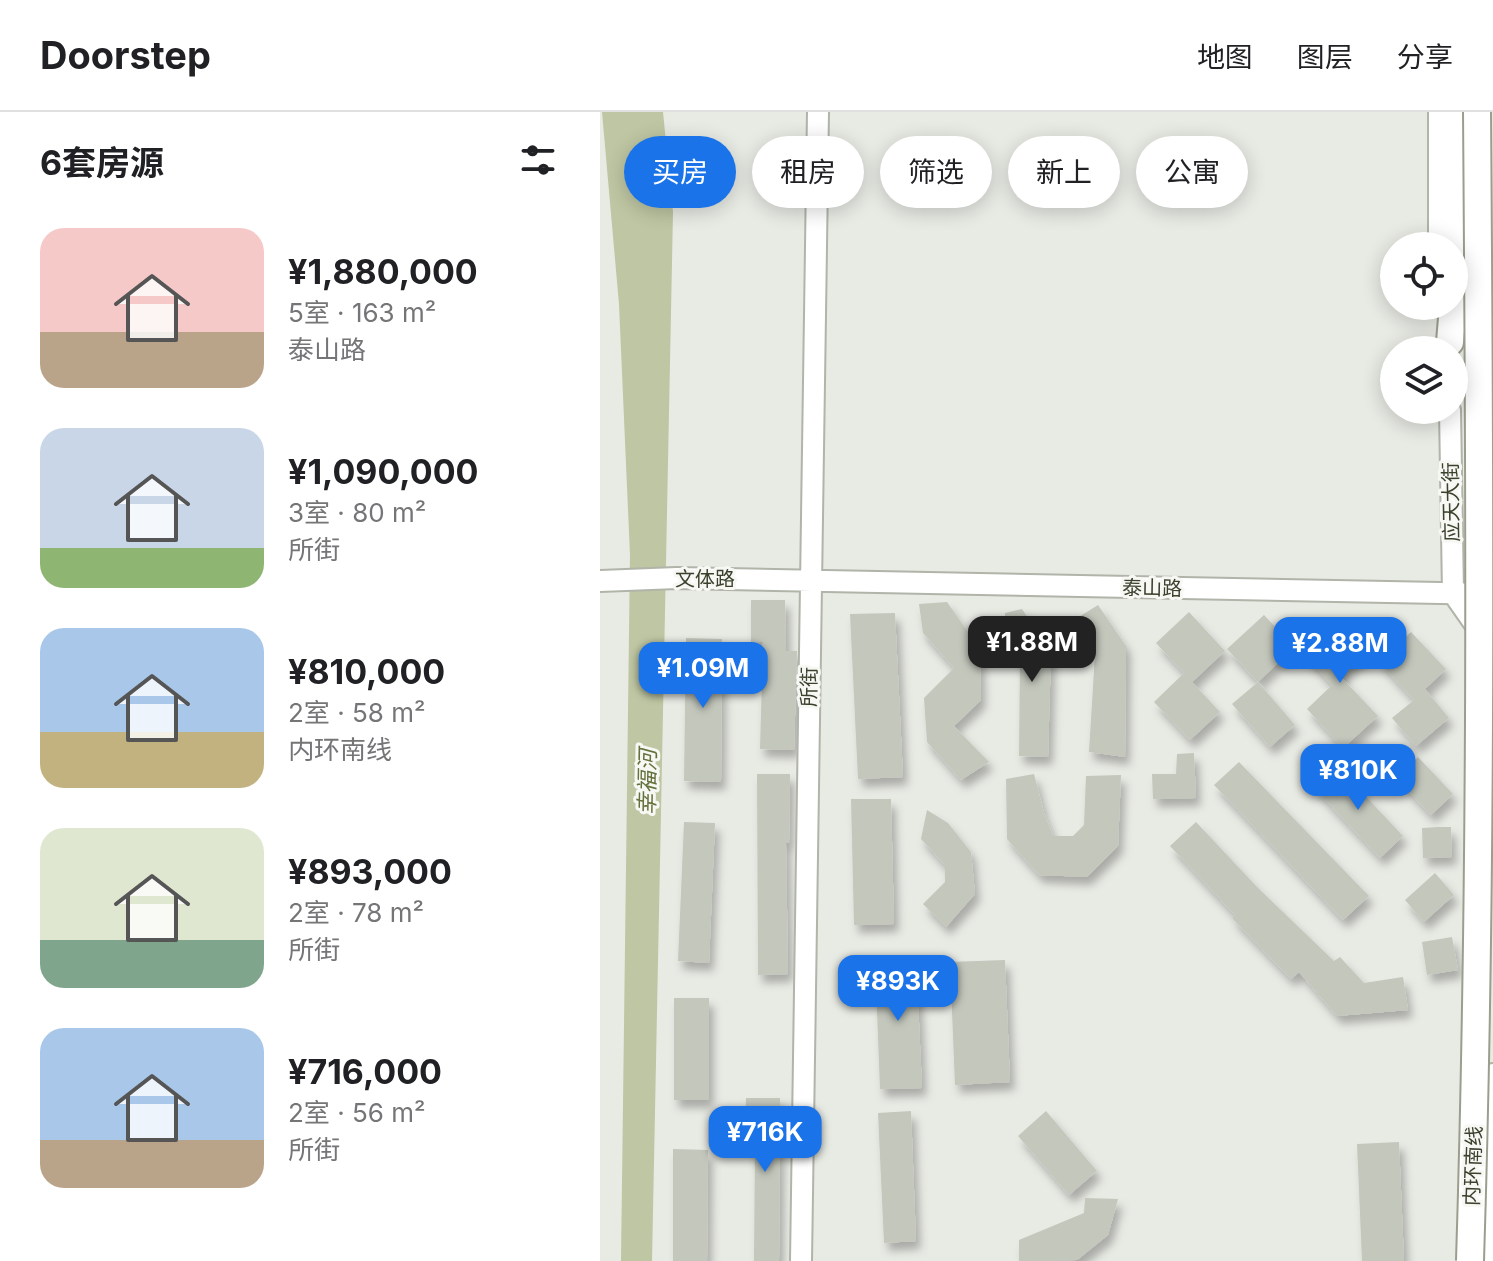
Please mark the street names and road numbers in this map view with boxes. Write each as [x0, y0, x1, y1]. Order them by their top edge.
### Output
street label: 应天大街 [1438, 462, 1464, 542]
street label: 文体路 [675, 567, 735, 591]
street label: 泰山路 [1122, 575, 1182, 601]
street label: 所街 [797, 667, 821, 707]
street label: 内环南线 [1460, 1126, 1486, 1206]

